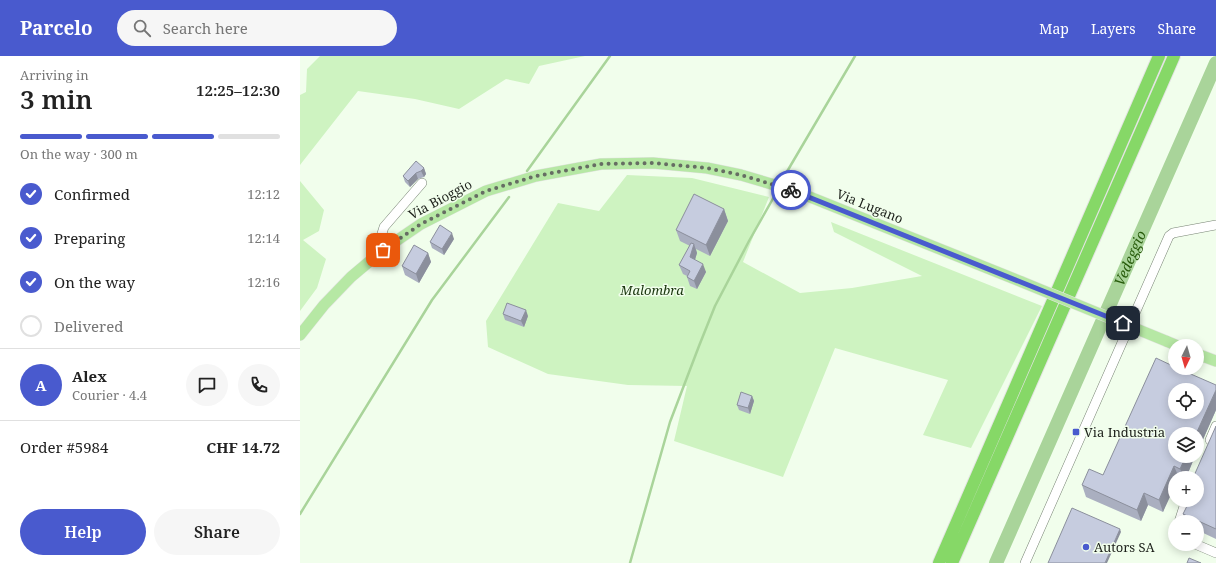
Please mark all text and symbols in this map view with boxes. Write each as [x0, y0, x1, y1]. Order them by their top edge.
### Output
search box [117, 10, 397, 46]
text: Parcelo [20, 15, 93, 41]
icon: search [131, 17, 153, 39]
text: Search here [163, 18, 248, 38]
text: Map [1039, 19, 1069, 38]
text: Layers [1091, 19, 1136, 38]
text: Share [1158, 19, 1196, 38]
text: Arriving in [20, 66, 89, 84]
text: 12:25–12:30 [196, 80, 280, 100]
text: 3 min [20, 81, 93, 117]
text: On the way · 300 m [20, 145, 138, 163]
courier [771, 170, 811, 210]
street label: Via Bioggio [405, 175, 475, 223]
icon: bike [780, 179, 802, 201]
icon: check [20, 183, 42, 205]
text: Confirmed [54, 184, 130, 204]
text: 12:12 [247, 185, 280, 203]
street label: Via Lugano [834, 185, 906, 227]
icon: check [20, 227, 42, 249]
water label: Vedeggio [1109, 227, 1150, 289]
text: Preparing [54, 228, 125, 248]
text: 12:14 [247, 229, 280, 247]
pin [366, 233, 400, 267]
icon: bag [372, 239, 394, 261]
icon: check [20, 271, 42, 293]
text: On the way [54, 272, 135, 292]
text: 12:16 [247, 273, 280, 291]
park label: Malombra [619, 281, 684, 299]
pin [1106, 306, 1140, 340]
icon: home [1112, 312, 1134, 334]
text: Delivered [54, 316, 123, 336]
north arrow [1168, 339, 1204, 375]
map controls [1168, 339, 1204, 551]
button: chat [186, 364, 228, 406]
button: phone [238, 364, 280, 406]
text: Alex [72, 366, 107, 386]
text: A [35, 375, 47, 395]
button: locate [1168, 383, 1204, 419]
text: Courier · 4.4 [72, 386, 147, 404]
place label: Via Industria [1084, 423, 1165, 441]
marker: Via Industria [1071, 427, 1081, 437]
button: layers [1168, 427, 1204, 463]
text: Order #5984 [20, 437, 108, 457]
text: CHF 14.72 [206, 437, 280, 457]
button: + [1168, 471, 1204, 507]
button: Help [20, 509, 146, 555]
button: Share [154, 509, 280, 555]
button: − [1168, 515, 1204, 551]
place label: Autors SA [1094, 538, 1155, 556]
marker: Autors SA [1081, 542, 1091, 552]

